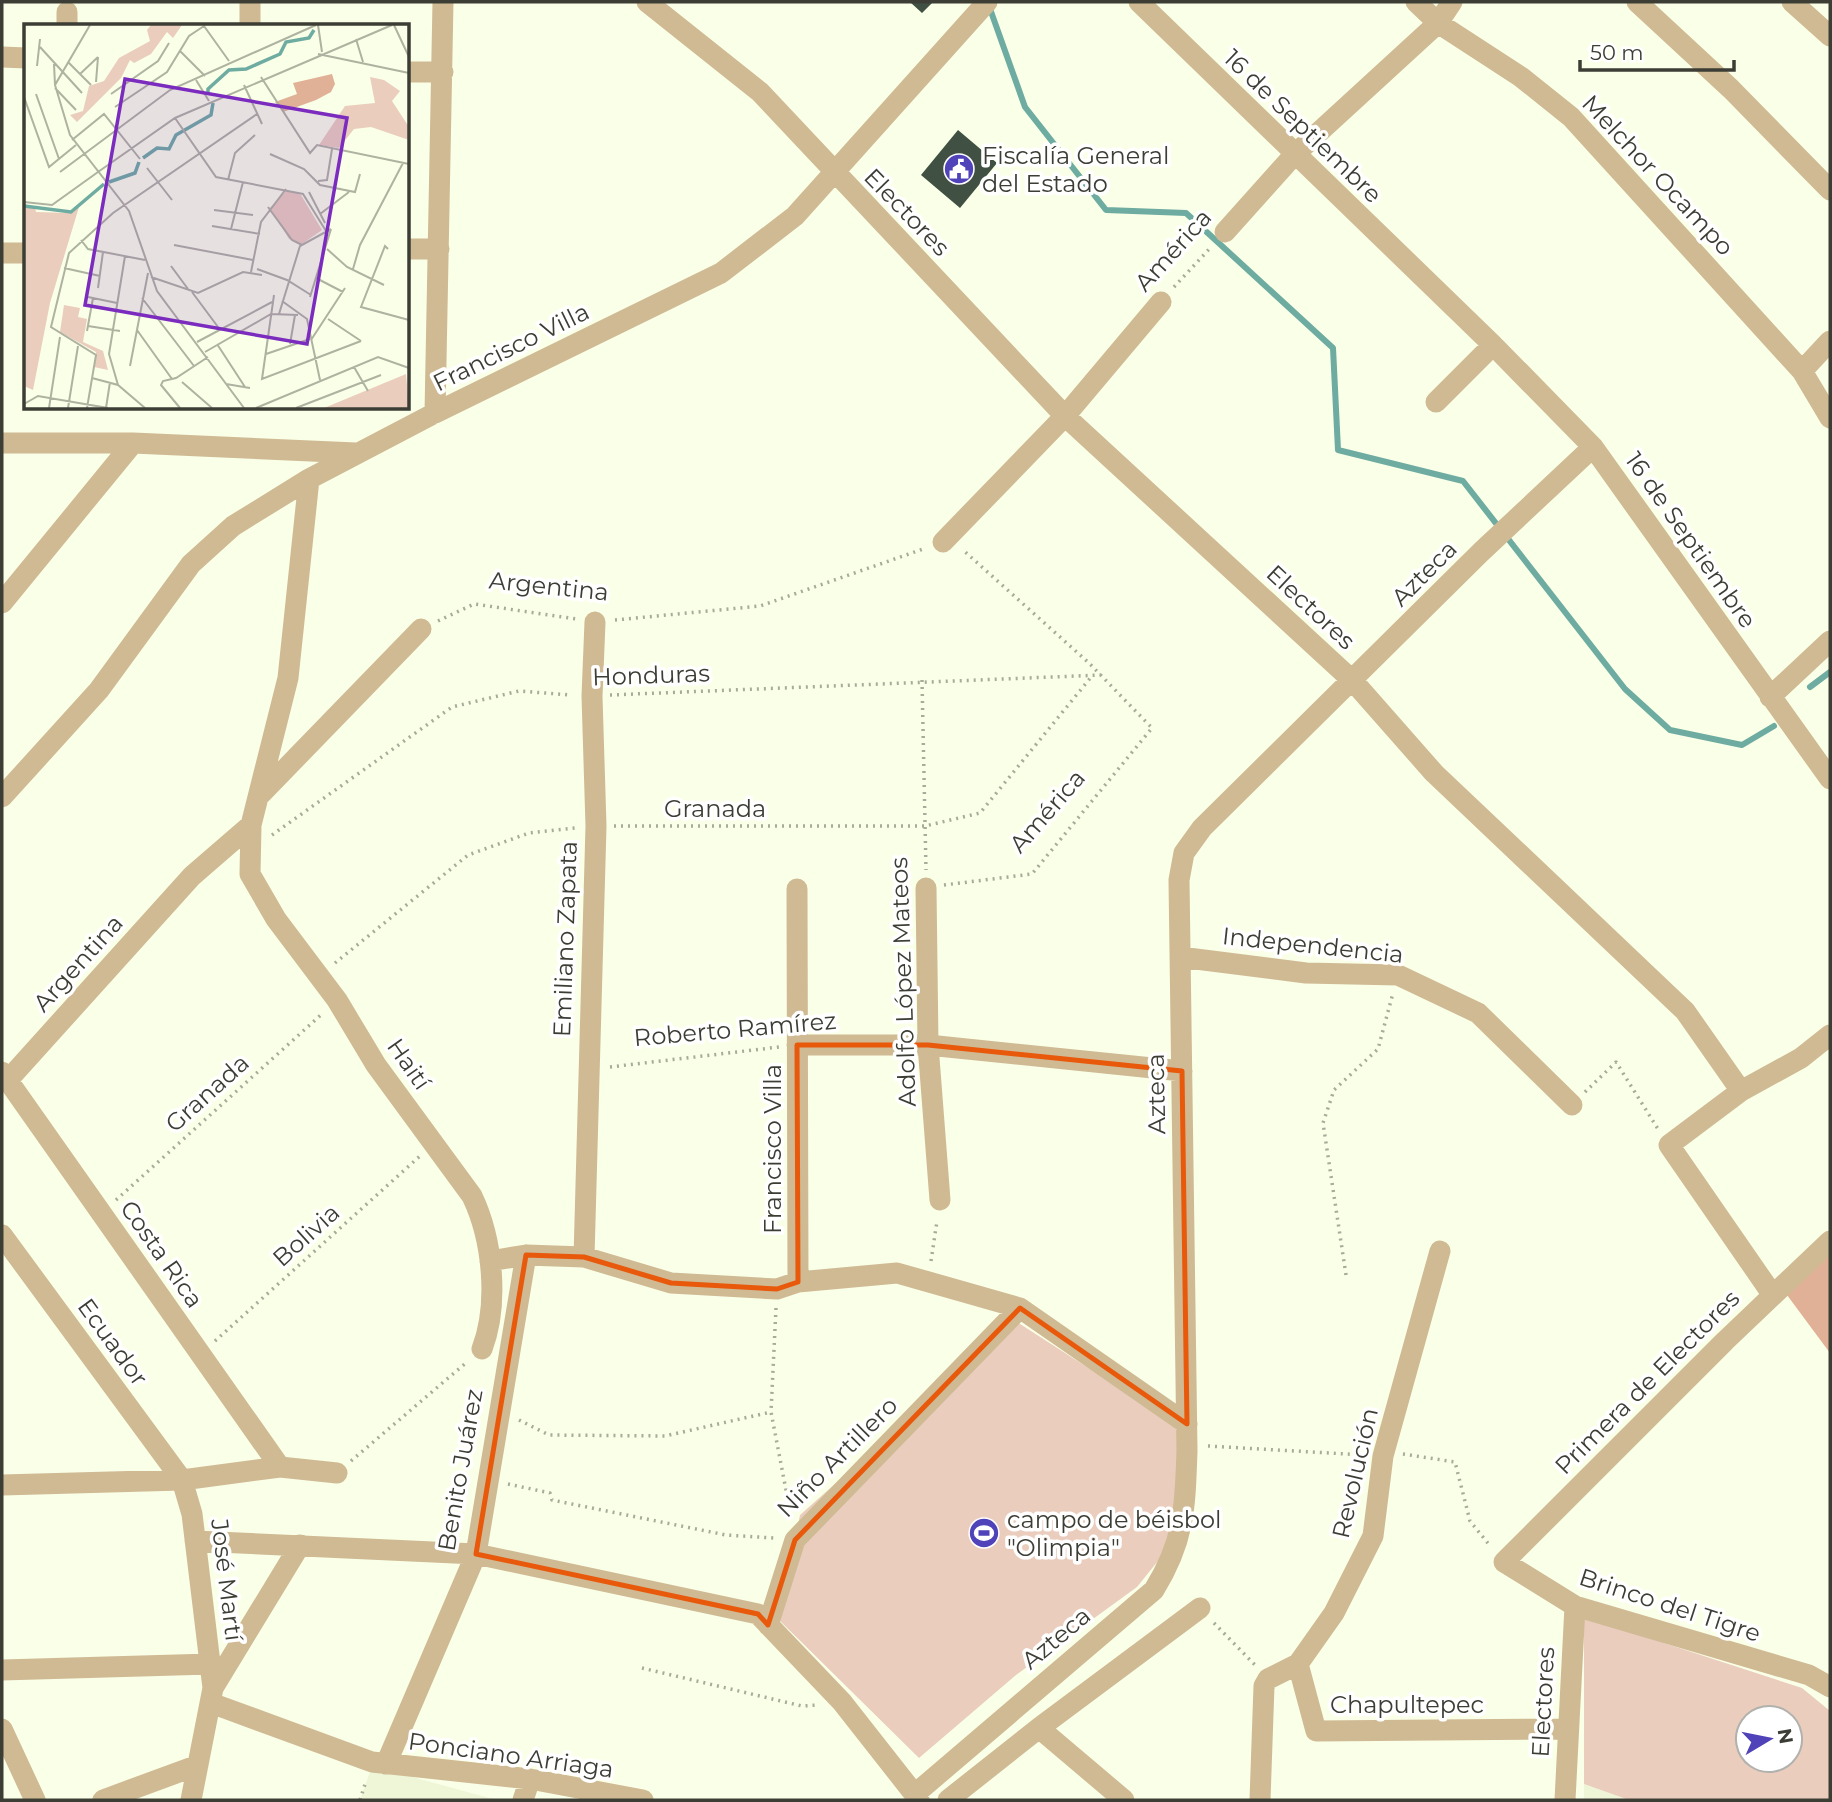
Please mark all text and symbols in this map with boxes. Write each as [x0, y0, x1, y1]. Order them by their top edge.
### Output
inset map [24, 24, 410, 410]
scale bar [1580, 28, 1734, 72]
text: 50 m [1590, 40, 1644, 65]
street label: 16 de Septiembre [1218, 43, 1388, 209]
street label: Melchor Ocampo [1576, 89, 1740, 261]
place label: Fiscalía General del Estado [982, 141, 1169, 198]
public building icon: Fiscalía General del Estado [942, 152, 976, 186]
street label: Electores [858, 162, 956, 262]
street label: América [1129, 203, 1217, 297]
street label: Francisco Villa [428, 297, 594, 397]
street label: 16 de Septiembre [1619, 446, 1763, 634]
street label: Azteca [1385, 534, 1463, 612]
street label: Electores [1261, 559, 1361, 655]
street label: Argentina [488, 565, 610, 607]
street label: Honduras [592, 658, 710, 692]
street label: América [1003, 763, 1091, 859]
street label: Granada [664, 794, 766, 823]
street label: Emiliano Zapata [547, 840, 583, 1038]
street label: Adolfo López Mateos [884, 857, 922, 1107]
street label: Argentina [27, 909, 129, 1017]
street label: Independencia [1221, 921, 1405, 969]
street label: Roberto Ramírez [633, 1006, 837, 1052]
street label: Haití [381, 1033, 438, 1097]
street label: Granada [159, 1048, 255, 1138]
street label: Azteca [1141, 1053, 1171, 1135]
street label: Francisco Villa [758, 1064, 787, 1234]
street label: Costa Rica [114, 1195, 210, 1313]
street label: Bolivia [267, 1198, 345, 1272]
street label: Primera de Electores [1549, 1284, 1745, 1480]
street label: Ecuador [72, 1293, 154, 1391]
street label: Benito Juárez [431, 1387, 489, 1553]
street label: Niño Artillero [771, 1391, 903, 1523]
street label: Revolución [1326, 1405, 1384, 1541]
place label: campo de béisbol "Olimpia" [1007, 1505, 1222, 1562]
street label: José Martí [205, 1516, 249, 1644]
sports icon: campo de béisbol "Olimpia" [967, 1516, 1001, 1550]
street label: Brinco del Tigre [1576, 1562, 1764, 1648]
street label: Azteca [1016, 1601, 1096, 1675]
street label: Electores [1526, 1646, 1560, 1758]
street label: Chapultepec [1330, 1690, 1484, 1719]
north arrow [1734, 1704, 1804, 1774]
street label: Ponciano Arriaga [406, 1726, 616, 1784]
text: N [1773, 1727, 1798, 1746]

